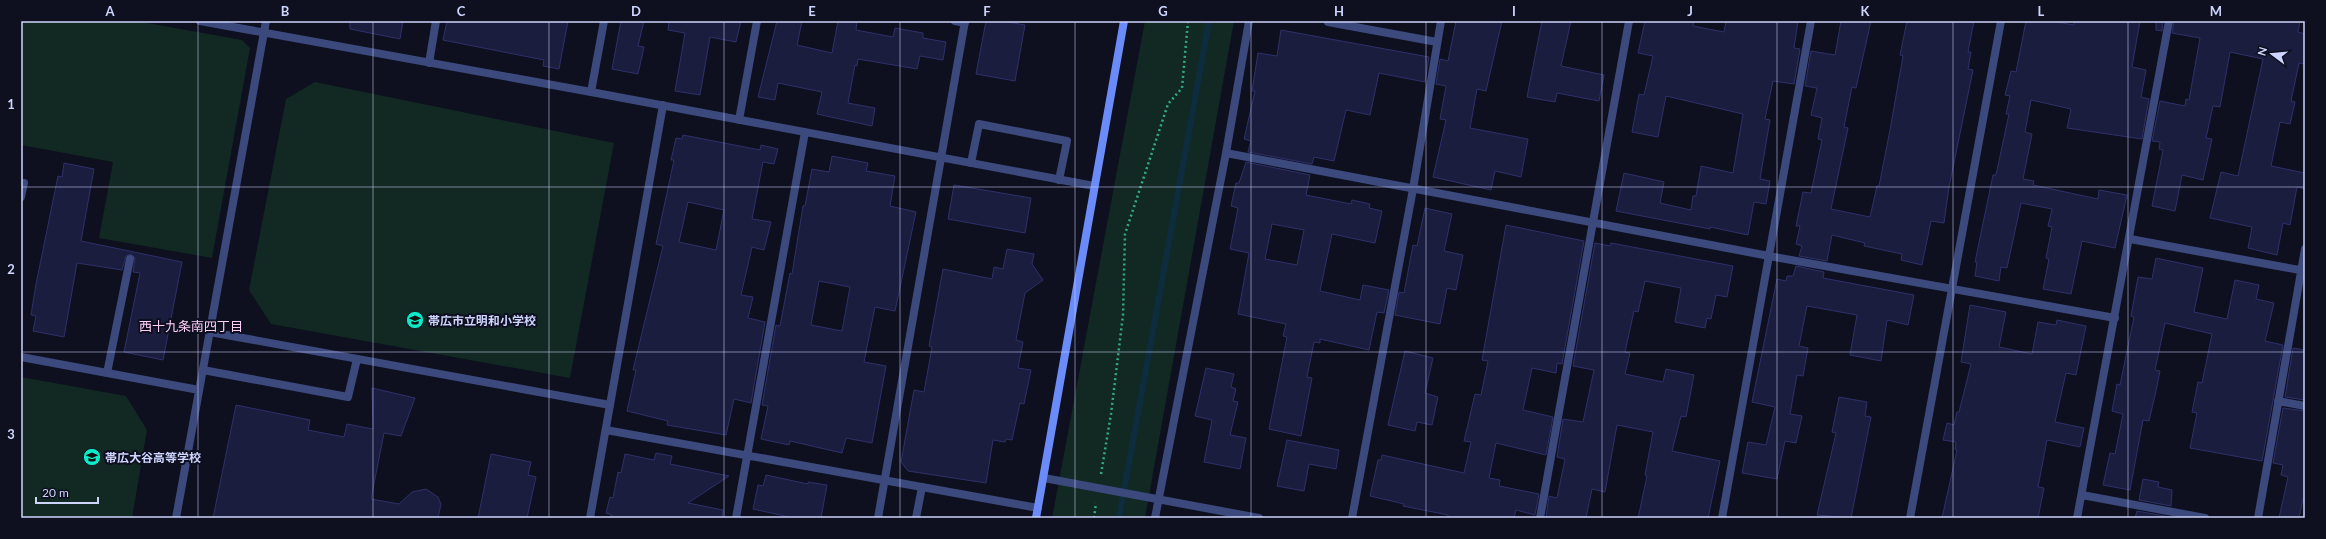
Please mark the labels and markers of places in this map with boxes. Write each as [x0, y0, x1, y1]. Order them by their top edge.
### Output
school or university icon: 帯広市立明和小学校 [405, 310, 425, 330]
place label: 帯広市立明和小学校 [428, 313, 536, 328]
school or university icon: 帯広大谷高等学校 [82, 447, 102, 467]
place label: 帯広大谷高等学校 [105, 450, 201, 465]

